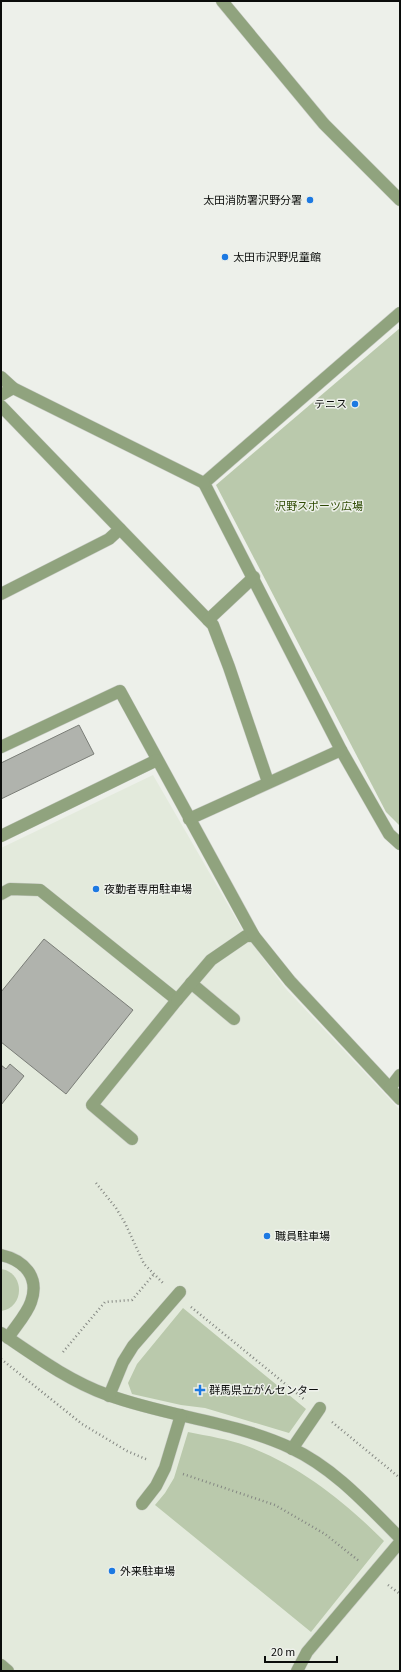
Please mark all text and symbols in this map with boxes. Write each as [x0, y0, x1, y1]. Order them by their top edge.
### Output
place label: 太田消防署沢野分署 [203, 193, 302, 208]
marker: 太田消防署沢野分署 [305, 195, 315, 205]
place label: 太田市沢野児童館 [233, 250, 321, 265]
marker: 太田市沢野児童館 [220, 252, 230, 262]
place label: テニス [314, 397, 347, 412]
marker: テニス [350, 399, 360, 409]
park label: 沢野スポーツ広場 [275, 499, 363, 514]
place label: 夜勤者専用駐車場 [104, 882, 192, 897]
marker: 夜勤者専用駐車場 [91, 884, 101, 894]
place label: 職員駐車場 [275, 1229, 330, 1244]
marker: 職員駐車場 [262, 1231, 272, 1241]
place label: 群馬県立がんセンター [209, 1383, 319, 1398]
marker: 群馬県立がんセンター [194, 1384, 206, 1396]
place label: 外来駐車場 [120, 1564, 175, 1579]
marker: 外来駐車場 [107, 1566, 117, 1576]
scale bar [265, 1638, 337, 1664]
text: 20 m [271, 1644, 295, 1661]

